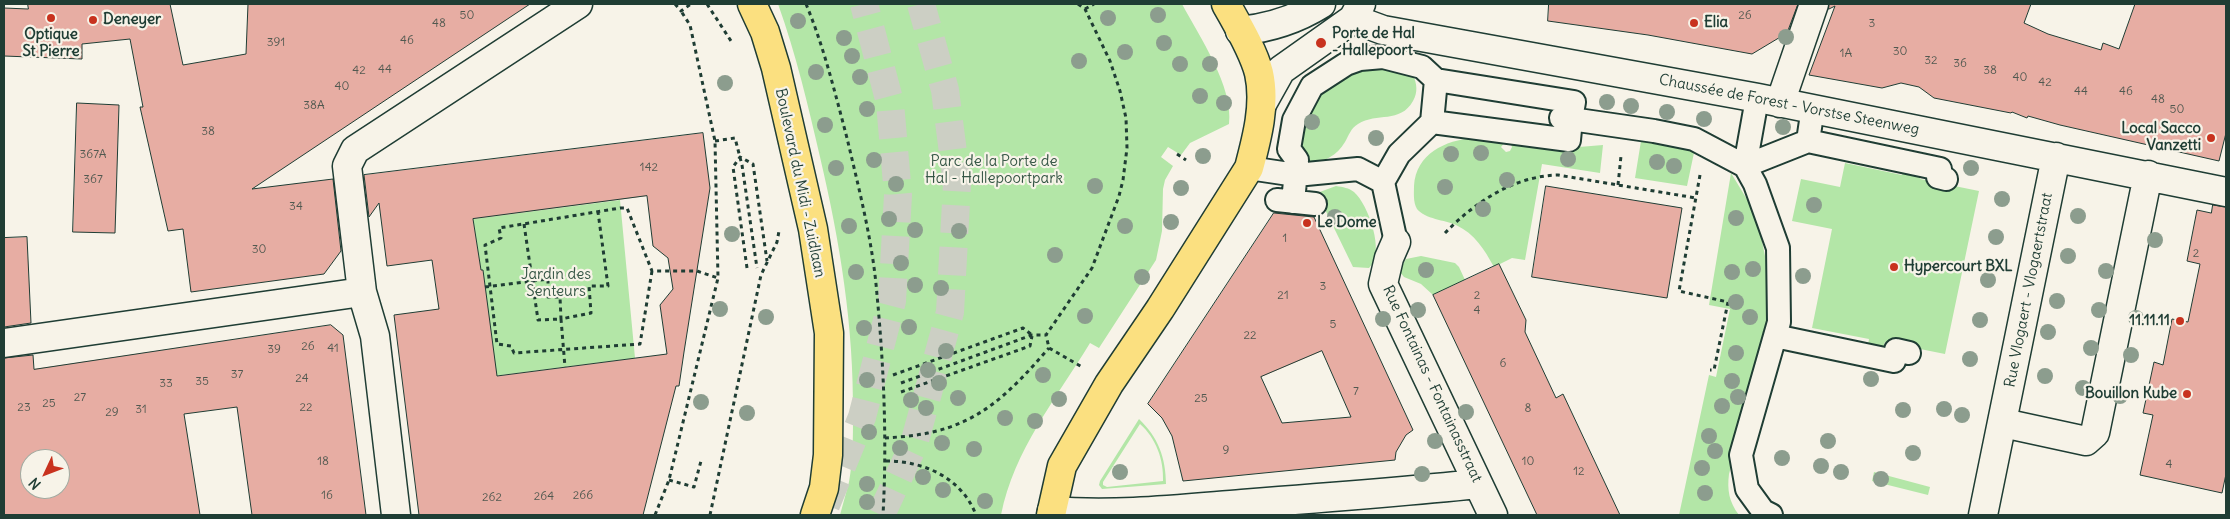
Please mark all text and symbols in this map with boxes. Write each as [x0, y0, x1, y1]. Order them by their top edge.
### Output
house number: 50 [460, 9, 474, 23]
house number: 26 [1738, 9, 1752, 23]
place label: Deneyer [103, 11, 161, 29]
marker: Optique St Pierre [45, 12, 57, 24]
marker: Deneyer [87, 14, 99, 26]
place label: Elia [1704, 14, 1728, 32]
house number: 48 [432, 17, 446, 31]
marker: Elia [1688, 17, 1700, 29]
house number: 3 [1869, 17, 1875, 31]
place label: Porte de Hal - Hallepoort [1332, 25, 1415, 60]
place label: Optique St Pierre [22, 26, 80, 61]
house number: 46 [400, 34, 414, 48]
house number: 391 [267, 36, 285, 50]
marker: Porte de Hal - Hallepoort [1314, 36, 1328, 50]
house number: 30 [1893, 45, 1907, 59]
house number: 1A [1840, 47, 1852, 61]
house number: 32 [1924, 54, 1938, 68]
house number: 36 [1953, 57, 1967, 71]
house number: 44 [378, 63, 392, 77]
house number: 42 [352, 64, 366, 78]
house number: 38 [1983, 64, 1997, 78]
street label: Chaussée de Forest - Vorstse Steenweg [1657, 71, 1921, 139]
house number: 40 [2013, 71, 2027, 85]
house number: 42 [2038, 76, 2052, 90]
house number: 40 [335, 80, 349, 94]
house number: 44 [2074, 85, 2088, 99]
house number: 46 [2119, 85, 2133, 99]
street label: Boulevard du Midi - Zuidlaan [771, 87, 829, 279]
house number: 48 [2151, 93, 2165, 107]
house number: 38A [303, 99, 325, 113]
house number: 50 [2170, 103, 2184, 117]
place label: Local Sacco Vanzetti [2121, 120, 2201, 155]
house number: 38 [201, 125, 215, 139]
marker: Local Sacco Vanzetti [2205, 132, 2217, 144]
house number: 367A [79, 148, 107, 162]
park label: Parc de la Porte de Hal - Hallepoortpark [925, 153, 1063, 188]
house number: 142 [640, 161, 658, 175]
house number: 367 [83, 173, 103, 187]
street label: Rue Vlogaert - Vlogaertstraat [2001, 191, 2057, 389]
house number: 34 [289, 200, 303, 214]
place label: Le Dome [1317, 214, 1377, 232]
marker: Le Dome [1301, 217, 1313, 229]
house number: 1 [1283, 232, 1287, 246]
house number: 30 [252, 243, 266, 257]
house number: 2 [2193, 247, 2199, 261]
place label: Hypercourt BXL [1904, 258, 2013, 276]
marker: Hypercourt BXL [1888, 261, 1900, 273]
park label: Jardin des Senteurs [521, 266, 591, 301]
house number: 3 [1320, 280, 1326, 294]
street label: Rue Fontainas - Fontainasstraat [1378, 283, 1486, 485]
house number: 21 [1277, 289, 1289, 303]
house number: 2 [1474, 289, 1480, 303]
house number: 4 [1474, 304, 1480, 318]
place label: 11.11.11 [2129, 312, 2170, 330]
marker: 11.11.11 [2174, 315, 2186, 327]
house number: 5 [1330, 318, 1336, 332]
house number: 22 [1243, 329, 1257, 343]
house number: 26 [301, 340, 315, 354]
house number: 41 [327, 342, 339, 356]
house number: 39 [267, 343, 281, 357]
house number: 6 [1500, 357, 1506, 371]
house number: 37 [231, 368, 243, 382]
house number: 24 [295, 372, 309, 386]
house number: 35 [195, 375, 209, 389]
house number: 33 [159, 377, 173, 391]
house number: 7 [1353, 385, 1359, 399]
place label: Bouillon Kube [2085, 385, 2177, 403]
marker: Bouillon Kube [2181, 388, 2193, 400]
house number: 27 [74, 391, 86, 405]
house number: 25 [1194, 392, 1208, 406]
house number: 25 [42, 397, 56, 411]
house number: 23 [17, 401, 31, 415]
house number: 22 [299, 401, 313, 415]
house number: 8 [1525, 402, 1531, 416]
house number: 31 [135, 403, 147, 417]
house number: 29 [105, 406, 119, 420]
house number: 9 [1223, 444, 1229, 458]
north arrow [20, 449, 70, 499]
house number: 18 [317, 455, 329, 469]
house number: 10 [1522, 455, 1534, 469]
house number: 4 [2166, 458, 2172, 472]
house number: 12 [1573, 465, 1585, 479]
text: N [25, 474, 45, 493]
house number: 16 [321, 489, 333, 503]
house number: 266 [573, 489, 593, 503]
house number: 264 [534, 490, 554, 504]
house number: 262 [482, 491, 502, 505]

